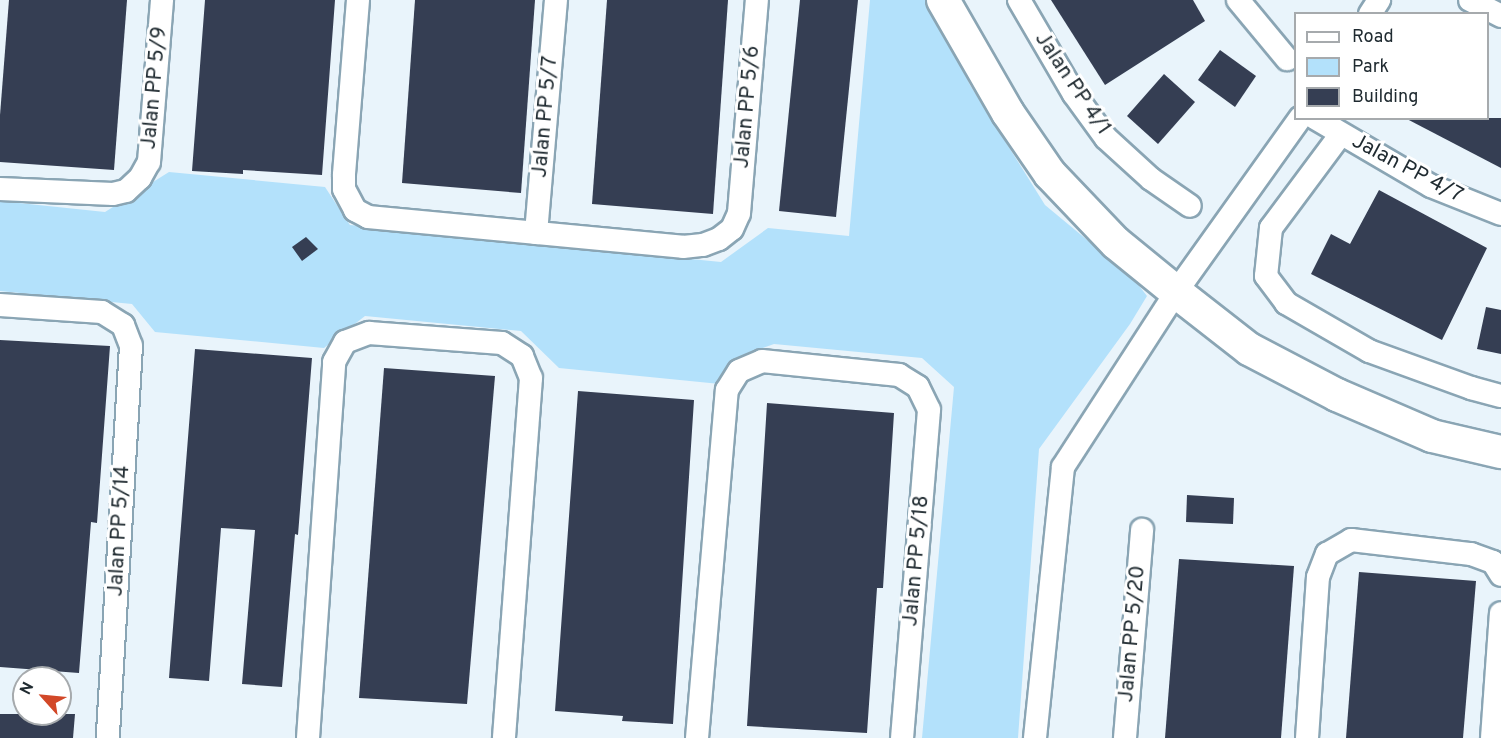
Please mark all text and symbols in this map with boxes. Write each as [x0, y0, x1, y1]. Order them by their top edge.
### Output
legend [1294, 12, 1489, 120]
street label: Jalan PP 5/9 [137, 25, 173, 151]
text: Road [1352, 26, 1394, 49]
street label: Jalan PP 4/1 [1028, 28, 1116, 140]
street label: Jalan PP 5/6 [730, 44, 766, 170]
street label: Jalan PP 5/7 [528, 55, 564, 179]
text: Park [1352, 56, 1389, 79]
text: Building [1352, 86, 1418, 109]
street label: Jalan PP 4/7 [1347, 129, 1467, 209]
street label: Jalan PP 5/14 [104, 465, 136, 597]
street label: Jalan PP 5/18 [899, 494, 935, 628]
street label: Jalan PP 5/20 [1114, 565, 1152, 703]
north arrow [12, 666, 72, 726]
text: N [16, 679, 39, 698]

